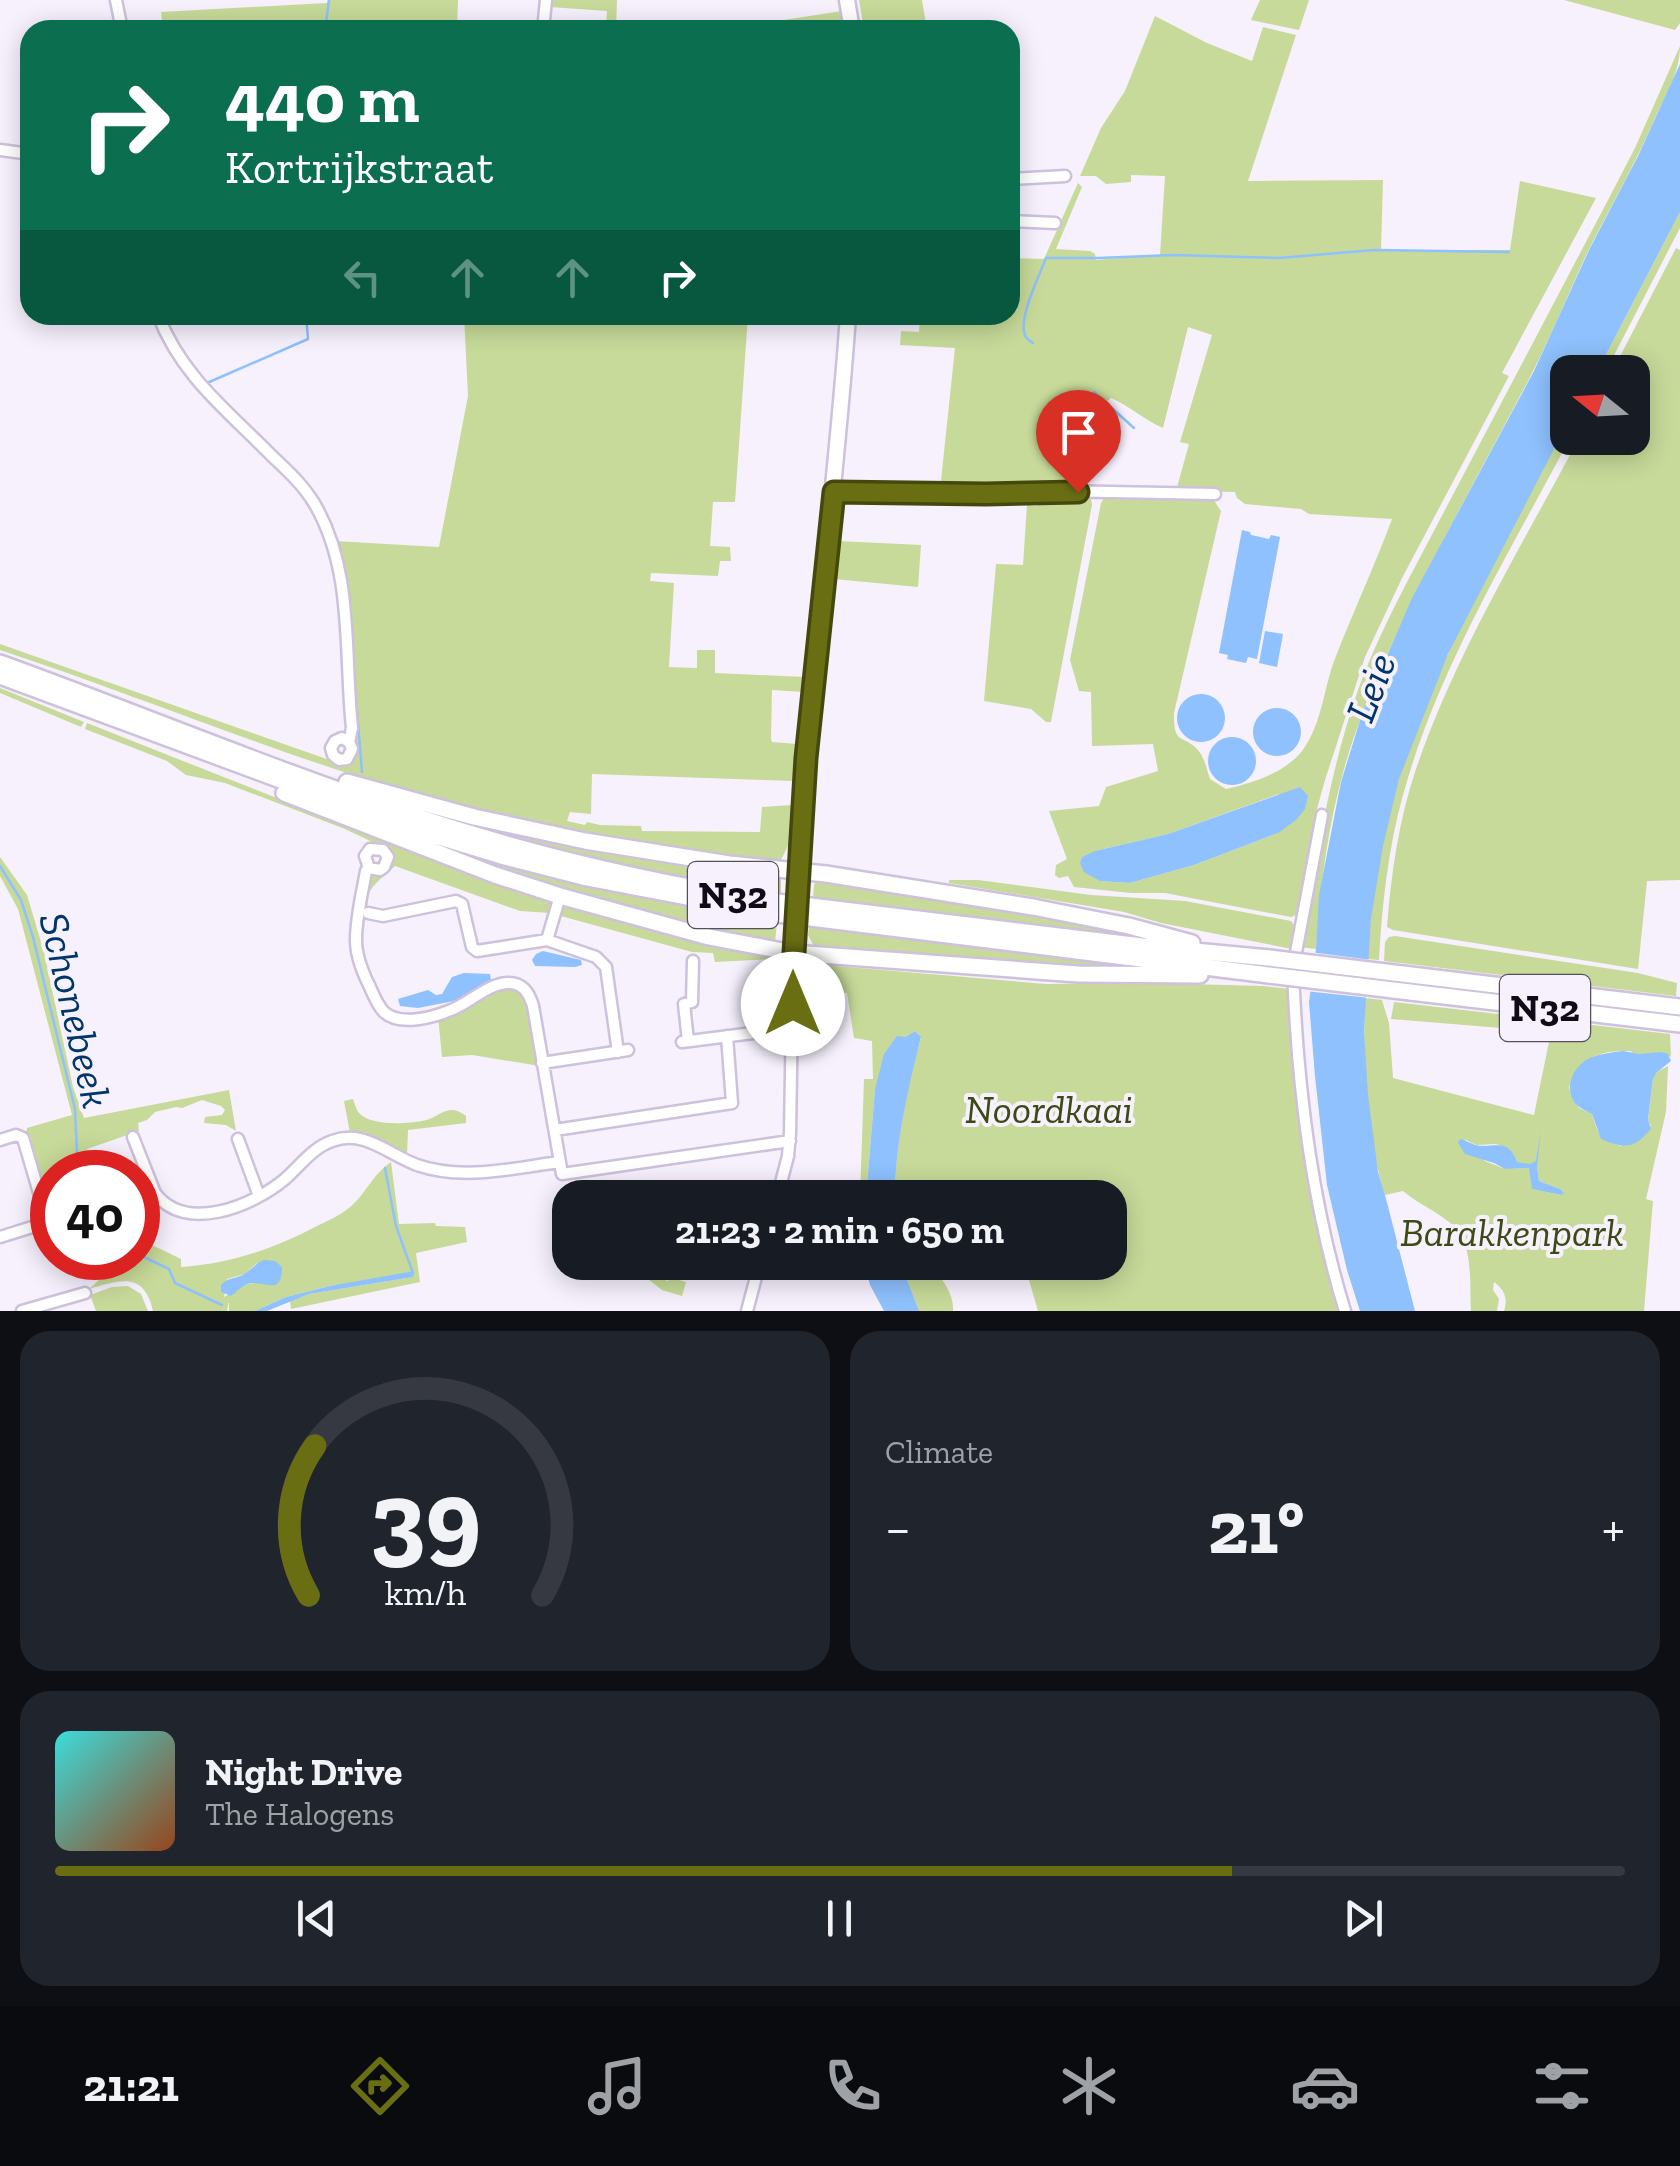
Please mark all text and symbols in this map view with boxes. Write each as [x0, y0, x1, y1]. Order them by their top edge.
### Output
text: 440 m [225, 56, 420, 140]
icon: right [60, 60, 190, 190]
text: Kortrijkstraat [225, 141, 493, 195]
icon: left [335, 250, 390, 305]
icon: ahead [440, 250, 495, 305]
icon: ahead [545, 250, 600, 305]
icon: right [650, 250, 705, 305]
north arrow [1550, 355, 1650, 455]
map controls [1550, 355, 1650, 455]
pin [1036, 390, 1121, 493]
icon: arrive [1051, 405, 1106, 460]
water label: Leie [1334, 646, 1407, 729]
road number: N32 [688, 862, 778, 928]
water label: Schonebeek [28, 908, 123, 1113]
position arrow [741, 952, 845, 1056]
road number: N32 [1500, 975, 1590, 1041]
park label: Noordkaai [965, 1085, 1133, 1133]
speed limit sign: 40 [30, 1150, 160, 1280]
text: 21:23 · 2 min · 650 m [675, 1207, 1004, 1253]
park label: Barakkenpark [1400, 1208, 1624, 1256]
text: Climate [885, 1433, 993, 1471]
text: 39 [369, 1455, 481, 1580]
text: 21° [1208, 1482, 1304, 1572]
text: − [885, 1495, 911, 1561]
text: + [1602, 1495, 1625, 1561]
text: km/h [384, 1571, 466, 1614]
text: Night Drive [205, 1749, 402, 1795]
text: The Halogens [205, 1795, 394, 1833]
icon: previous [289, 1891, 344, 1946]
icon: pause [812, 1891, 867, 1946]
icon: next [1336, 1891, 1391, 1946]
icon: directions [345, 2051, 415, 2121]
icon: music [582, 2051, 652, 2121]
icon: phone [818, 2051, 888, 2121]
icon: climate [1054, 2051, 1124, 2121]
icon: car [1290, 2051, 1360, 2121]
icon: filters [1527, 2051, 1597, 2121]
text: 21:21 [83, 2059, 179, 2113]

